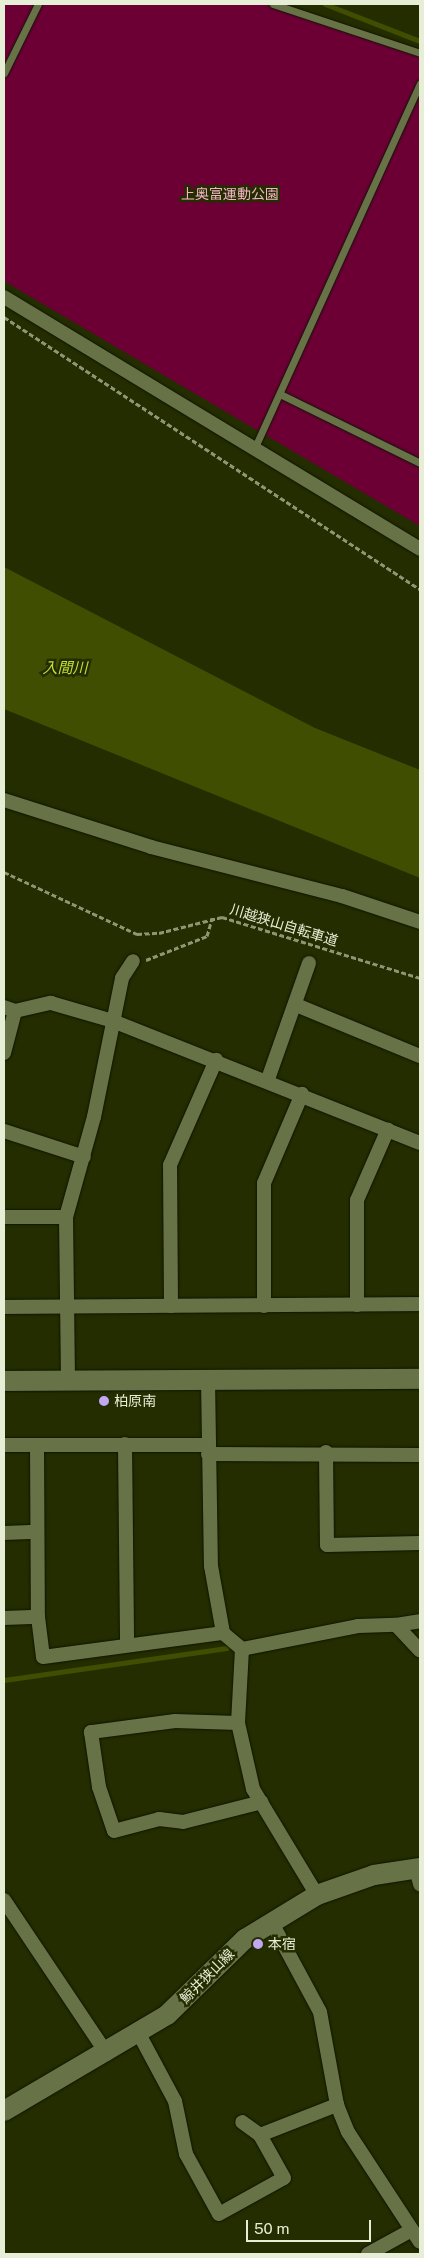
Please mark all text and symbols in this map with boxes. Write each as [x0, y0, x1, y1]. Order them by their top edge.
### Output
park label: 上奥富運動公園 [181, 186, 279, 202]
water label: 入間川 [43, 659, 87, 677]
street label: 川越狭山自転車道 [228, 901, 340, 949]
place label: 柏原南 [114, 1393, 156, 1409]
marker: 柏原南 [98, 1395, 110, 1407]
place label: 本宿 [268, 1936, 296, 1952]
marker: 本宿 [252, 1938, 264, 1950]
street label: 鯨井狭山線 [176, 1945, 238, 2007]
scale bar [249, 2210, 374, 2242]
text: 50 m [254, 2220, 289, 2237]

